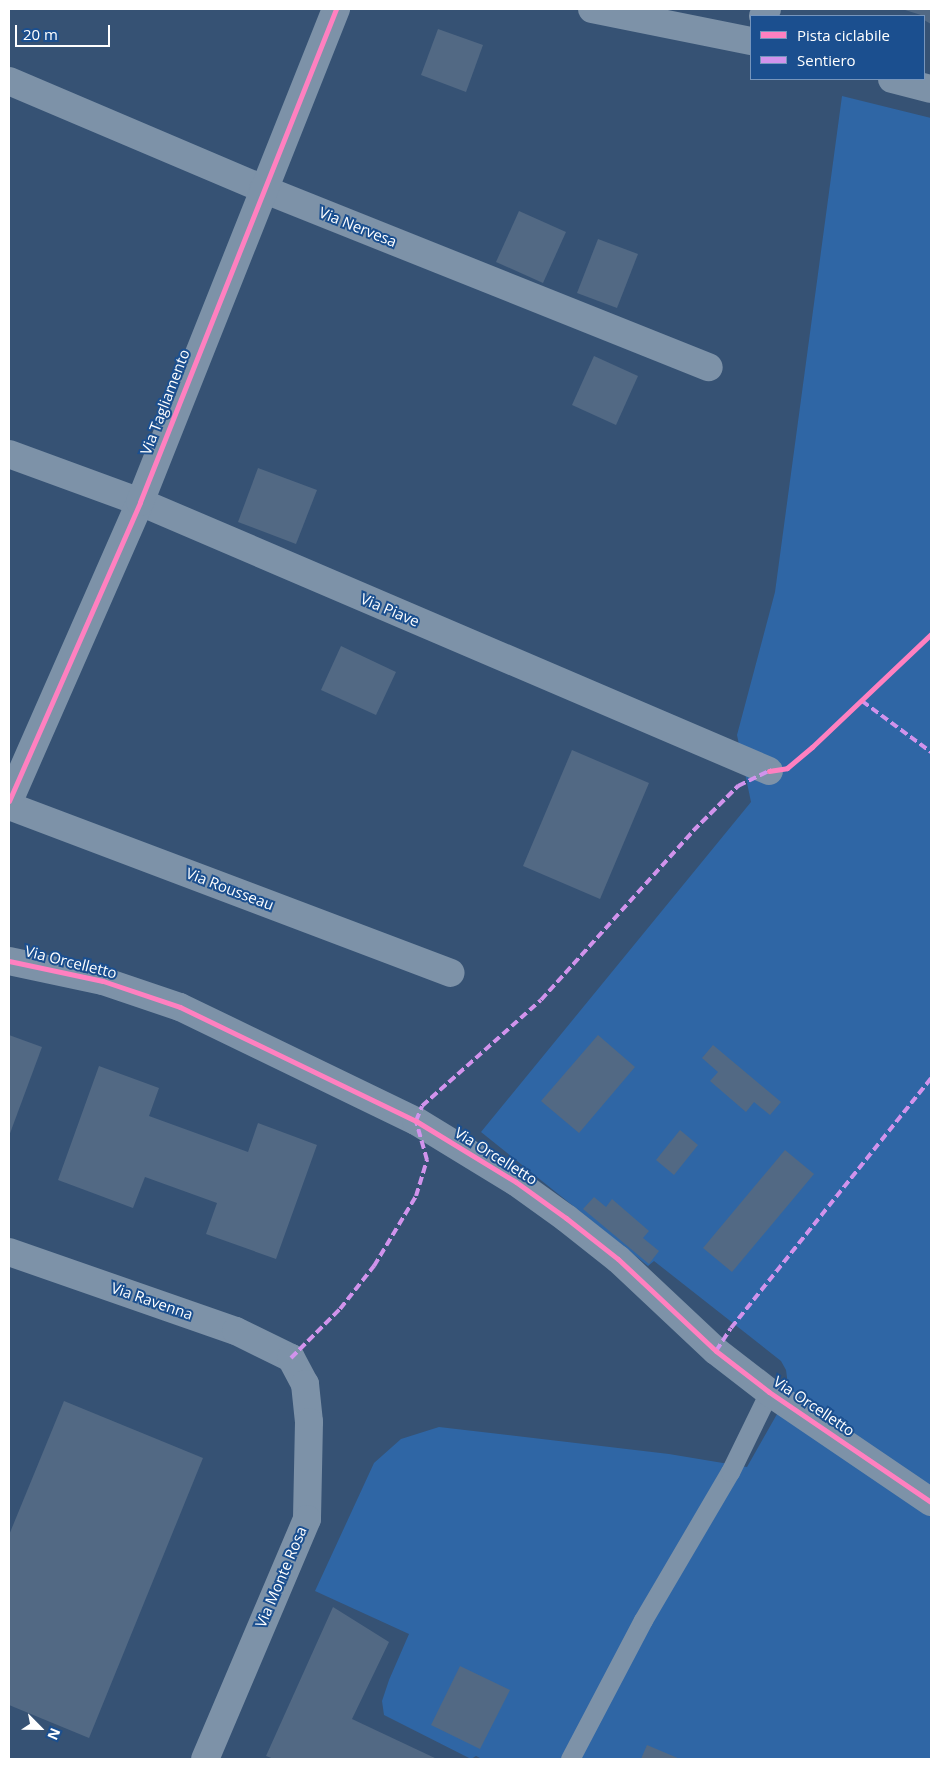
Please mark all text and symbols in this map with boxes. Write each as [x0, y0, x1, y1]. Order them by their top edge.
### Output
scale bar [18, 15, 112, 47]
legend [750, 15, 925, 80]
text: 20 m [23, 24, 58, 44]
text: Pista ciclabile [797, 25, 890, 45]
text: Sentiero [797, 50, 856, 70]
street label: Via Nervesa [317, 203, 399, 251]
street label: Via Tagliamento [137, 347, 193, 457]
street label: Via Piave [358, 590, 422, 630]
street label: Via Rousseau [184, 864, 276, 914]
street label: Via Orcelletto [23, 942, 119, 982]
street label: Via Orcelletto [451, 1123, 541, 1189]
street label: Via Ravenna [109, 1279, 195, 1323]
street label: Via Orcelletto [770, 1372, 858, 1440]
street label: Via Monte Rosa [252, 1524, 310, 1630]
north arrow [15, 1703, 65, 1753]
text: N [43, 1725, 65, 1743]

